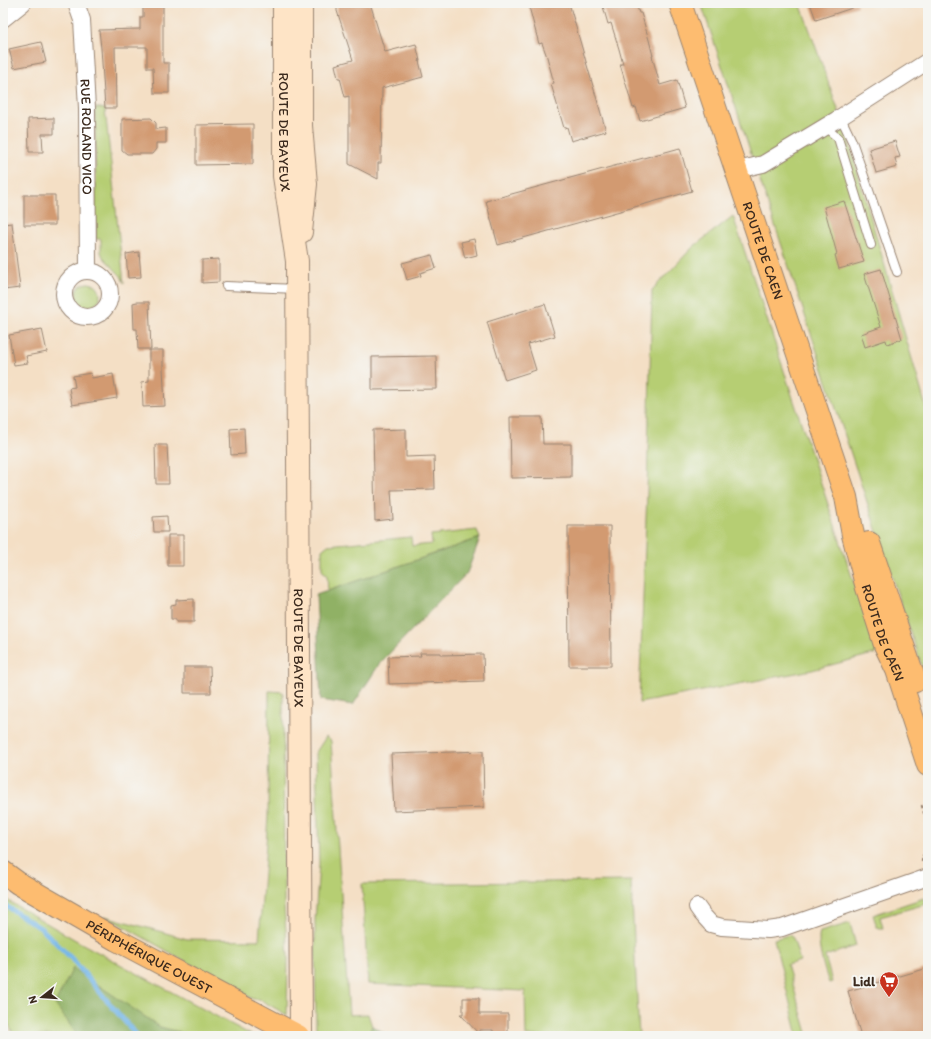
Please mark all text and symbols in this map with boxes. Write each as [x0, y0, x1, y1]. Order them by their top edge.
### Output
street label: ROUTE DE BAYEUX [275, 73, 295, 193]
street label: RUE ROLAND VICO [77, 78, 96, 195]
street label: ROUTE DE CAEN [739, 199, 787, 301]
street label: ROUTE DE CAEN [858, 582, 908, 683]
street label: ROUTE DE BAYEUX [290, 589, 308, 708]
street label: PÉRIPHÉRIQUE OUEST [83, 916, 215, 998]
supermarket icon: Lidl [878, 970, 900, 998]
place label: Lidl [853, 973, 876, 990]
north arrow [22, 977, 62, 1017]
text: N [26, 994, 40, 1005]

